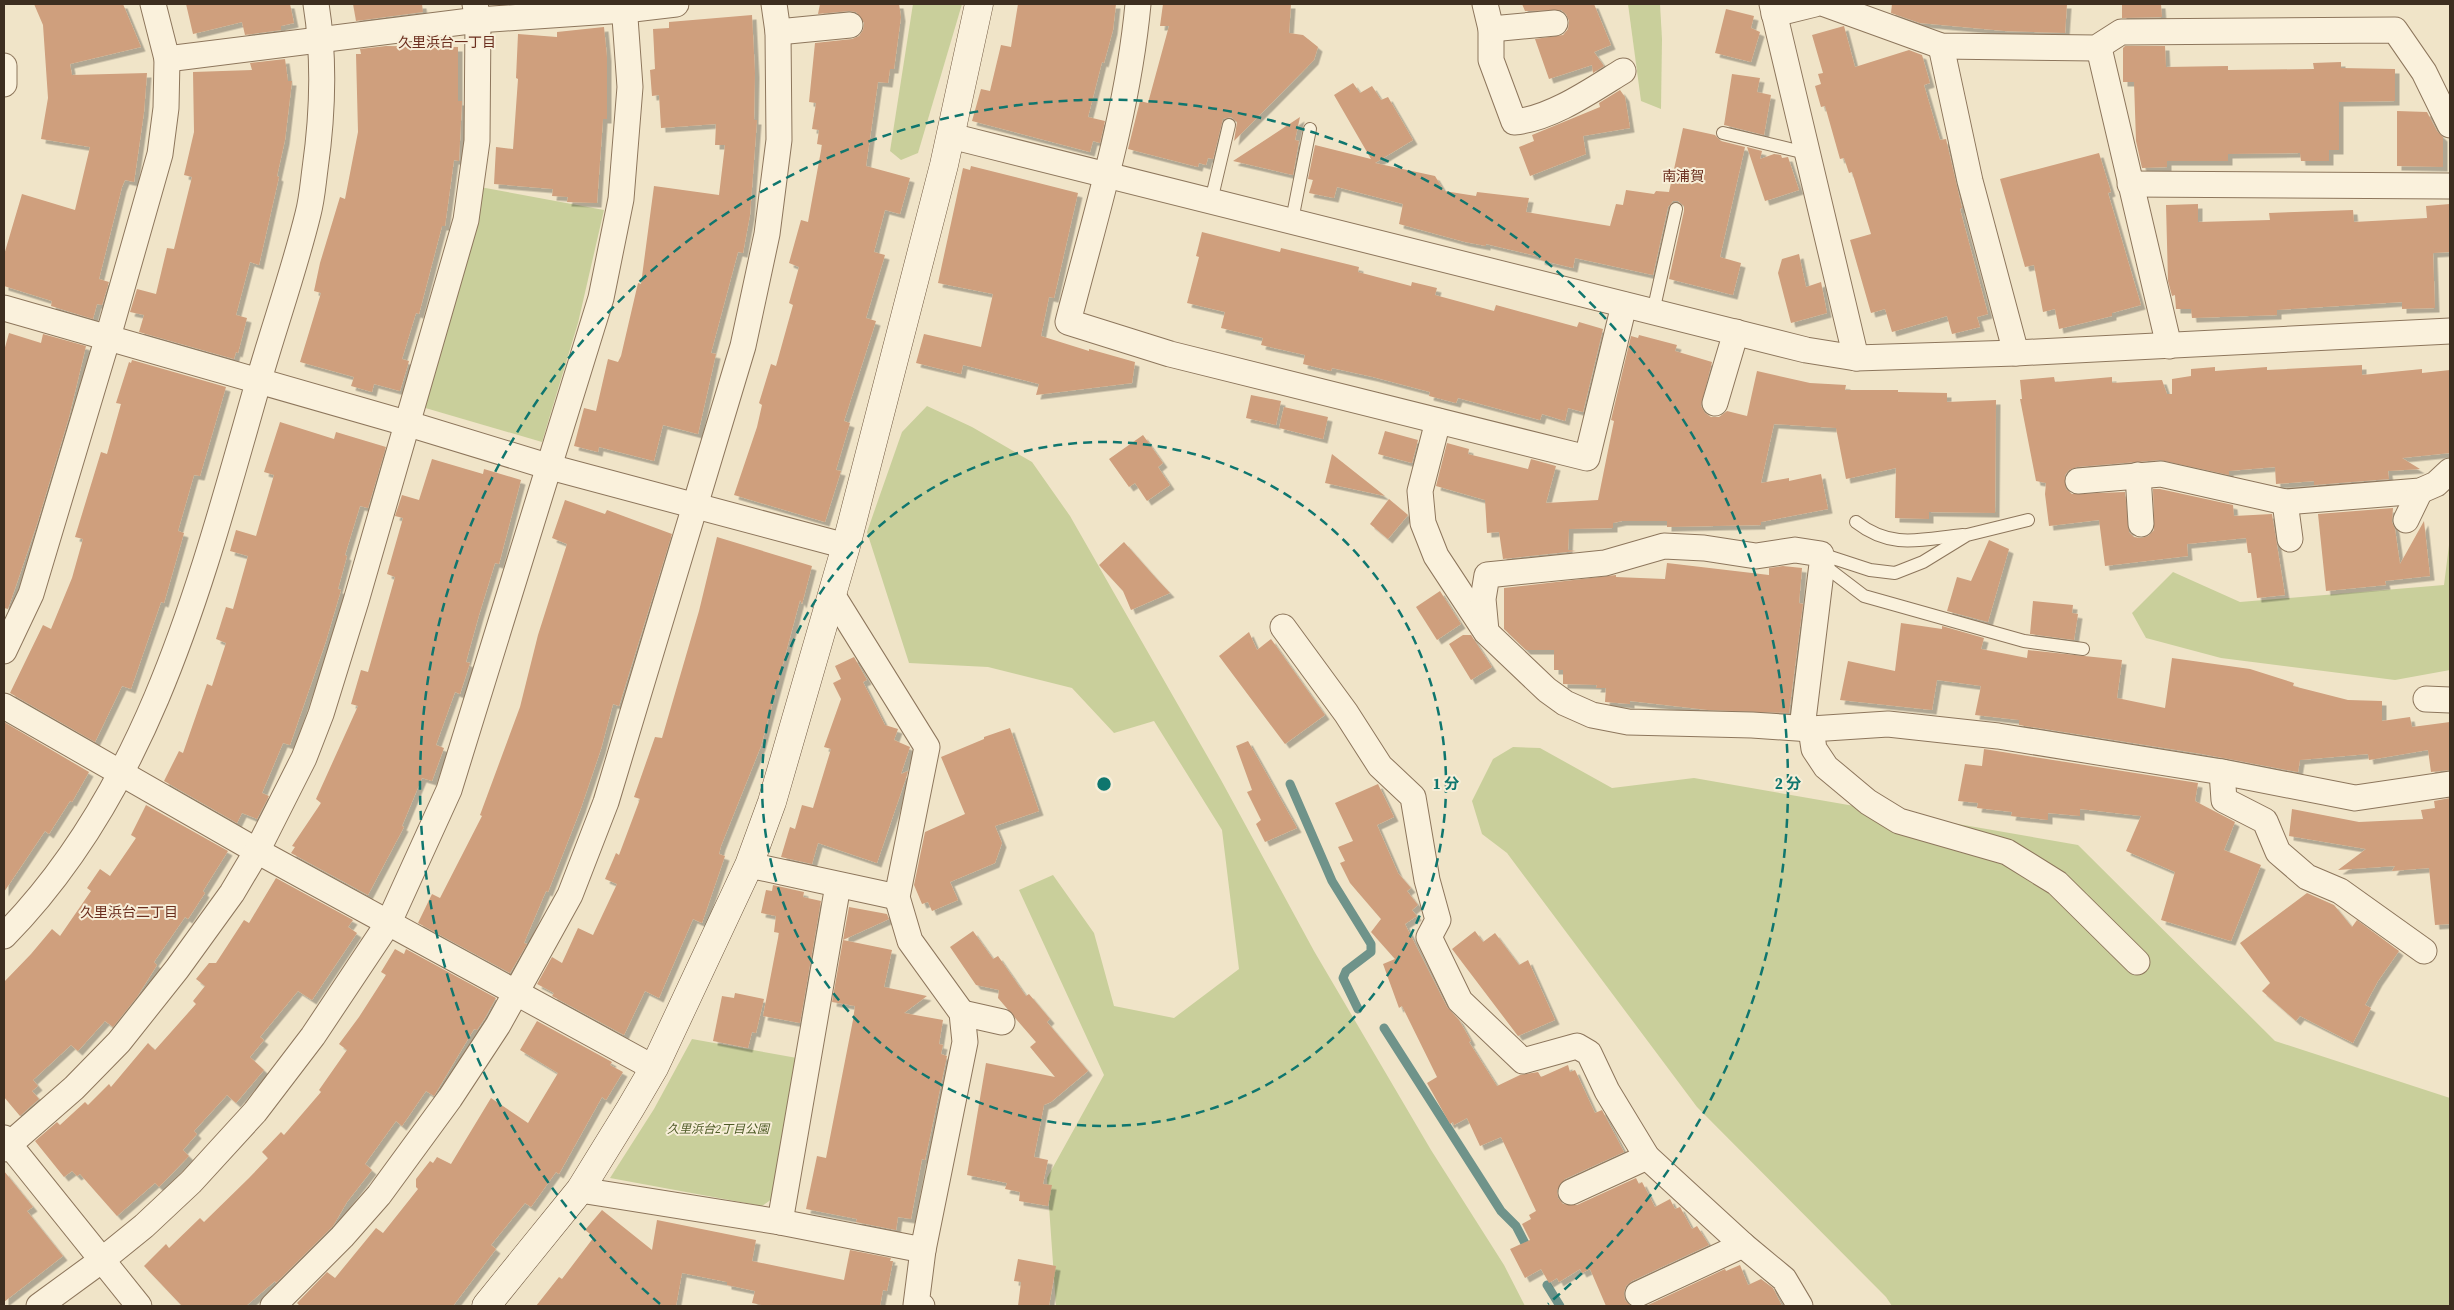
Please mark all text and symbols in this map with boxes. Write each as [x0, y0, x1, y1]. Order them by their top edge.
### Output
district label: 久里浜台一丁目 [398, 32, 496, 52]
district label: 南浦賀 [1662, 166, 1704, 186]
text: 1 分 [1433, 773, 1459, 794]
text: 2 分 [1775, 773, 1801, 794]
centre of rings [1095, 775, 1113, 793]
district label: 久里浜台二丁目 [80, 902, 178, 922]
park label: 久里浜台2丁目公園 [667, 1121, 771, 1137]

